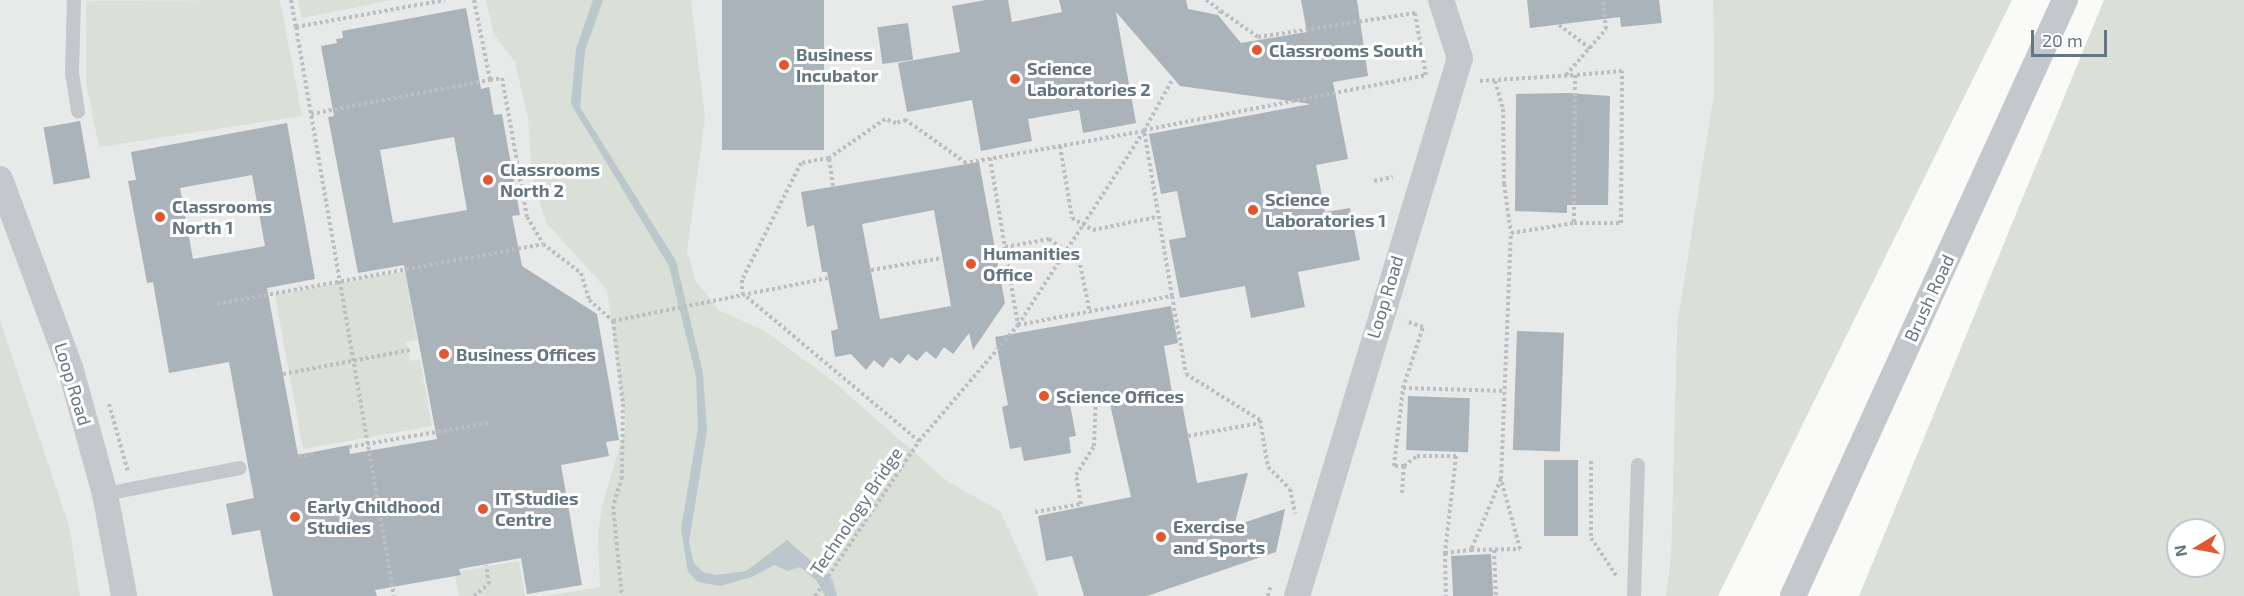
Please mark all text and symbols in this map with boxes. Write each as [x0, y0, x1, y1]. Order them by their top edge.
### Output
scale bar [2034, 18, 2110, 56]
text: 20 m [2042, 29, 2083, 51]
place label: Classrooms South [1269, 39, 1423, 61]
marker: Classrooms South [1250, 43, 1264, 57]
place label: Business Incubator [796, 44, 879, 86]
marker: Business Incubator [777, 58, 791, 72]
place label: Science Laboratories 2 [1027, 58, 1151, 100]
marker: Science Laboratories 2 [1008, 72, 1022, 86]
place label: Classrooms North 2 [500, 159, 600, 201]
marker: Classrooms North 2 [481, 173, 495, 187]
place label: Science Laboratories 1 [1265, 189, 1386, 232]
place label: Classrooms North 1 [172, 196, 272, 238]
marker: Science Laboratories 1 [1246, 203, 1260, 217]
marker: Classrooms North 1 [153, 210, 167, 224]
place label: Humanities Office [983, 243, 1080, 286]
street label: Brush Road [1899, 251, 1959, 345]
street label: Loop Road [1362, 253, 1408, 341]
marker: Humanities Office [964, 257, 978, 271]
street label: Loop Road [50, 340, 96, 428]
place label: Business Offices [456, 343, 596, 365]
marker: Business Offices [437, 347, 451, 361]
place label: Science Offices [1056, 385, 1184, 407]
marker: Science Offices [1037, 389, 1051, 403]
street label: Technology Bridge [805, 443, 907, 579]
place label: IT Studies Centre [495, 488, 579, 530]
place label: Early Childhood Studies [307, 496, 441, 538]
marker: IT Studies Centre [476, 502, 490, 516]
marker: Early Childhood Studies [288, 510, 302, 524]
place label: Exercise and Sports [1173, 516, 1265, 558]
north arrow [2166, 518, 2226, 578]
marker: Exercise and Sports [1154, 530, 1168, 544]
text: N [2169, 544, 2190, 558]

